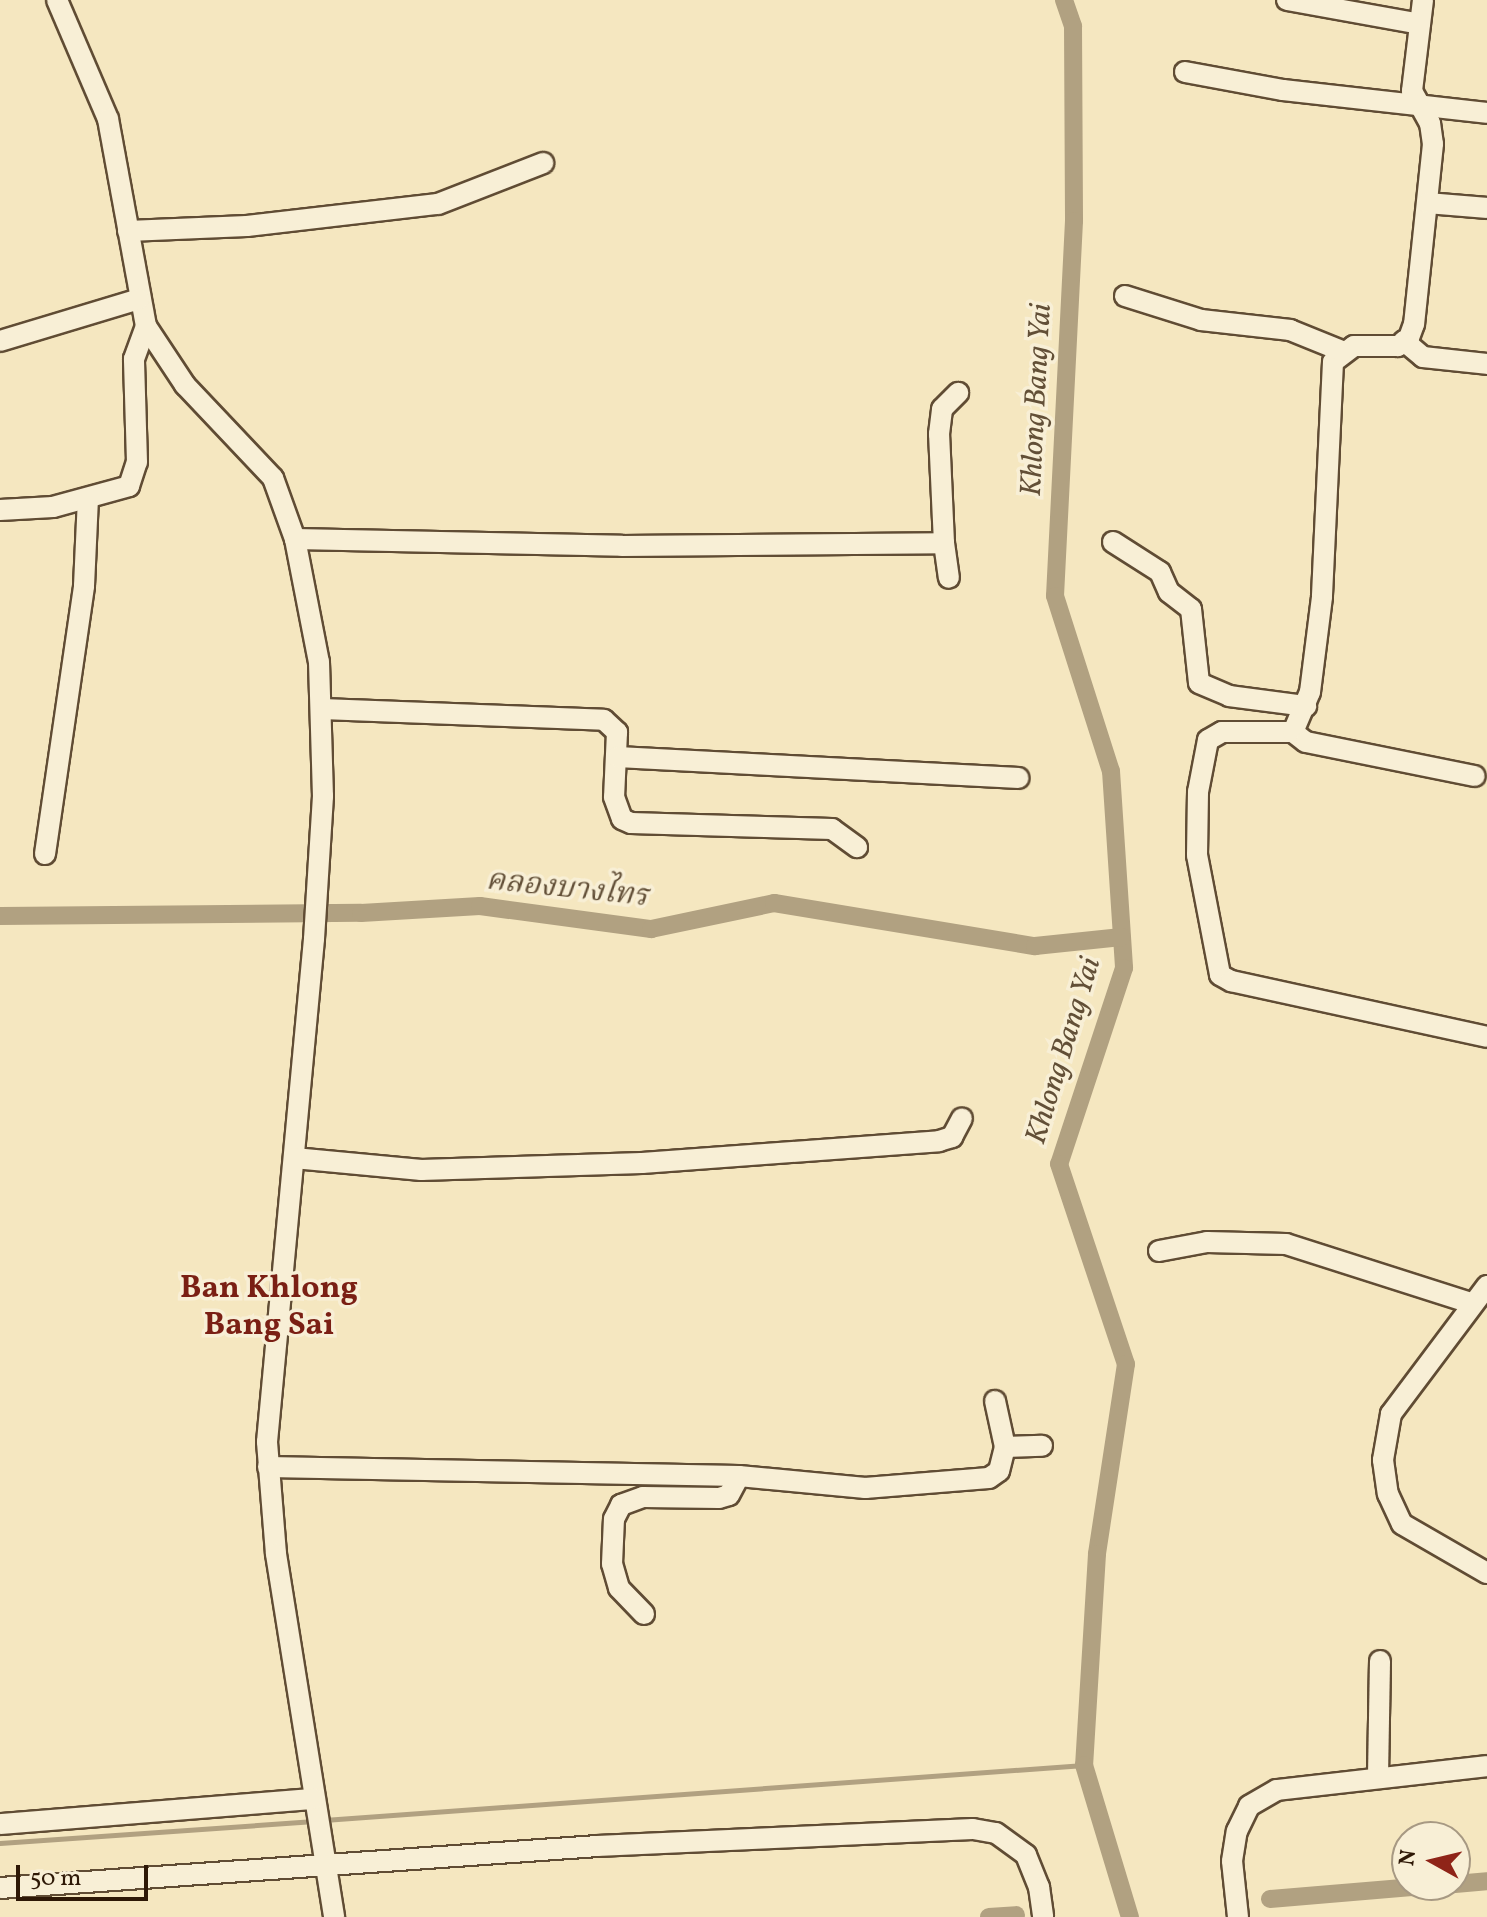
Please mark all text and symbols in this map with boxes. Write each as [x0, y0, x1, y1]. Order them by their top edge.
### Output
water label: Khlong Bang Yai [1014, 303, 1060, 497]
water label: คลองบางไทร [484, 863, 650, 915]
water label: Khlong Bang Yai [1019, 953, 1109, 1149]
district label: Ban Khlong Bang Sai [180, 1271, 358, 1346]
north arrow [1391, 1821, 1471, 1901]
text: N [1392, 1848, 1425, 1868]
scale bar [20, 1849, 152, 1899]
text: 50 m [30, 1862, 82, 1896]

